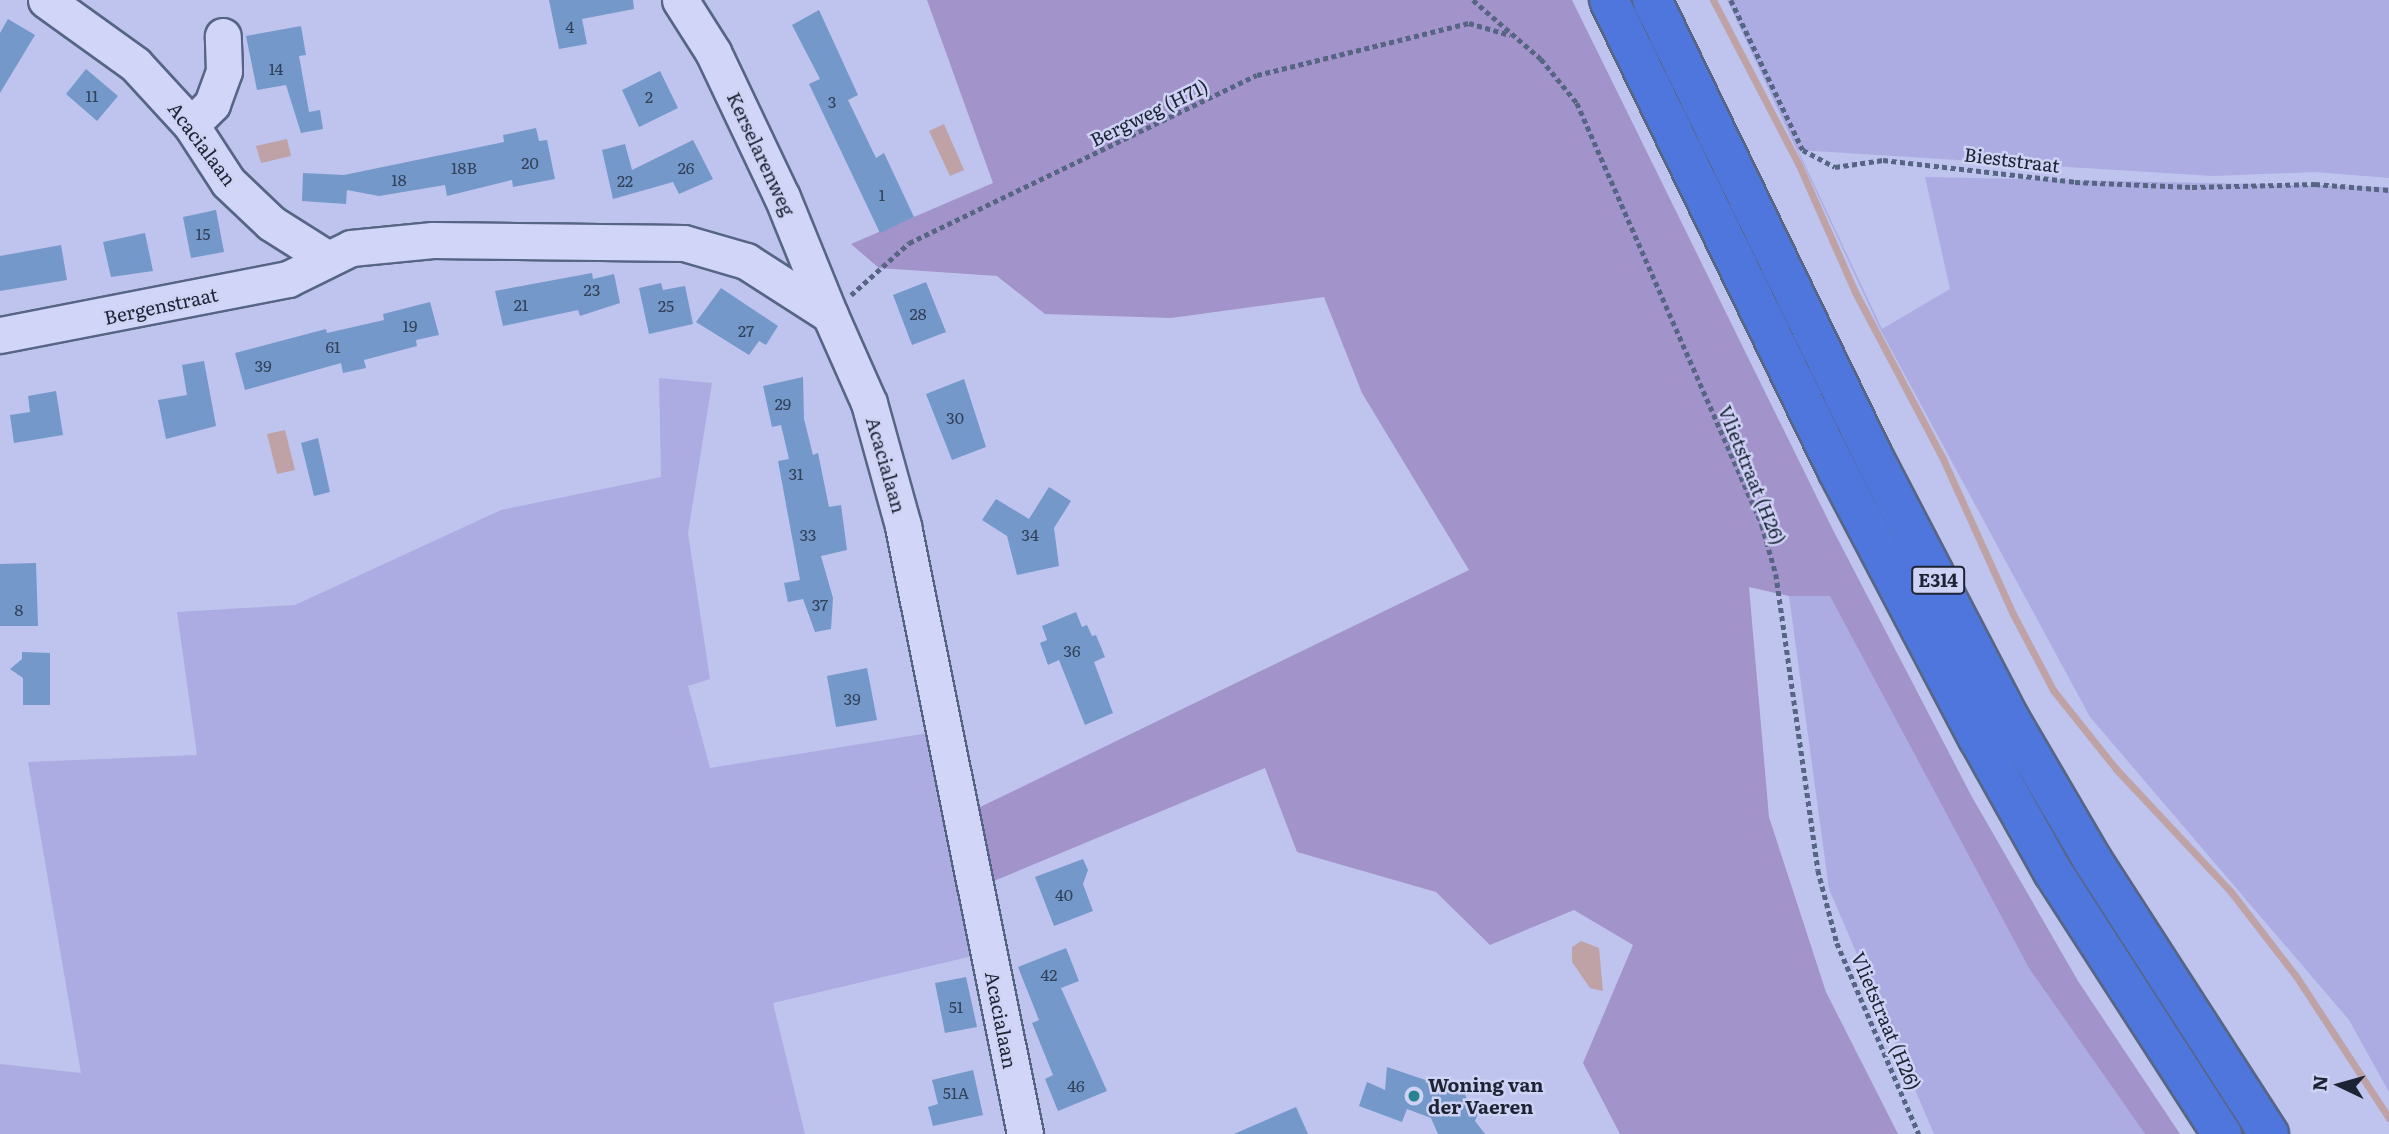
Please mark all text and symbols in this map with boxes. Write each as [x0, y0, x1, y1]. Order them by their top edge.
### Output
house number: 4 [566, 16, 574, 36]
house number: 14 [269, 58, 283, 78]
street label: Bergweg (H71) [1086, 75, 1212, 151]
house number: 11 [85, 85, 99, 105]
house number: 2 [645, 86, 653, 106]
street label: Kerselarenweg [722, 88, 800, 220]
house number: 3 [828, 91, 836, 111]
street label: Acacialaan [163, 98, 241, 190]
street label: Bieststraat [1963, 143, 2061, 177]
house number: 20 [521, 152, 539, 172]
house number: 18B [451, 157, 477, 177]
house number: 26 [678, 157, 694, 177]
house number: 18 [391, 169, 407, 189]
house number: 22 [617, 170, 633, 190]
house number: 1 [879, 184, 885, 204]
house number: 15 [196, 223, 210, 243]
house number: 23 [584, 279, 600, 299]
street label: Bergenstraat [102, 283, 220, 329]
house number: 21 [514, 294, 528, 314]
house number: 25 [658, 295, 674, 315]
house number: 28 [910, 303, 926, 323]
house number: 19 [403, 315, 417, 335]
house number: 27 [738, 320, 754, 340]
house number: 61 [325, 336, 341, 356]
house number: 39 [254, 355, 272, 375]
house number: 29 [775, 393, 791, 413]
street label: Vlietstraat (H26) [1714, 402, 1790, 548]
house number: 30 [946, 407, 964, 427]
street label: Acacialaan [861, 414, 911, 516]
house number: 31 [788, 463, 804, 483]
house number: 33 [800, 524, 816, 544]
house number: 34 [1021, 524, 1039, 544]
road number: E314 [1910, 566, 1966, 594]
house number: 37 [812, 594, 828, 614]
house number: 8 [15, 599, 23, 619]
house number: 36 [1063, 640, 1081, 660]
house number: 39 [843, 688, 861, 708]
house number: 40 [1055, 884, 1073, 904]
street label: Vlietstraat (H26) [1847, 948, 1925, 1094]
house number: 42 [1041, 964, 1057, 984]
street label: Acacialaan [980, 969, 1022, 1071]
house number: 51 [949, 996, 963, 1016]
north arrow [2305, 1050, 2375, 1120]
place label: Woning van der Vaeren [1428, 1074, 1543, 1118]
text: N [2304, 1074, 2334, 1092]
house number: 46 [1067, 1075, 1085, 1095]
house number: 51A [943, 1082, 969, 1102]
marker: Woning van der Vaeren [1406, 1088, 1422, 1104]

